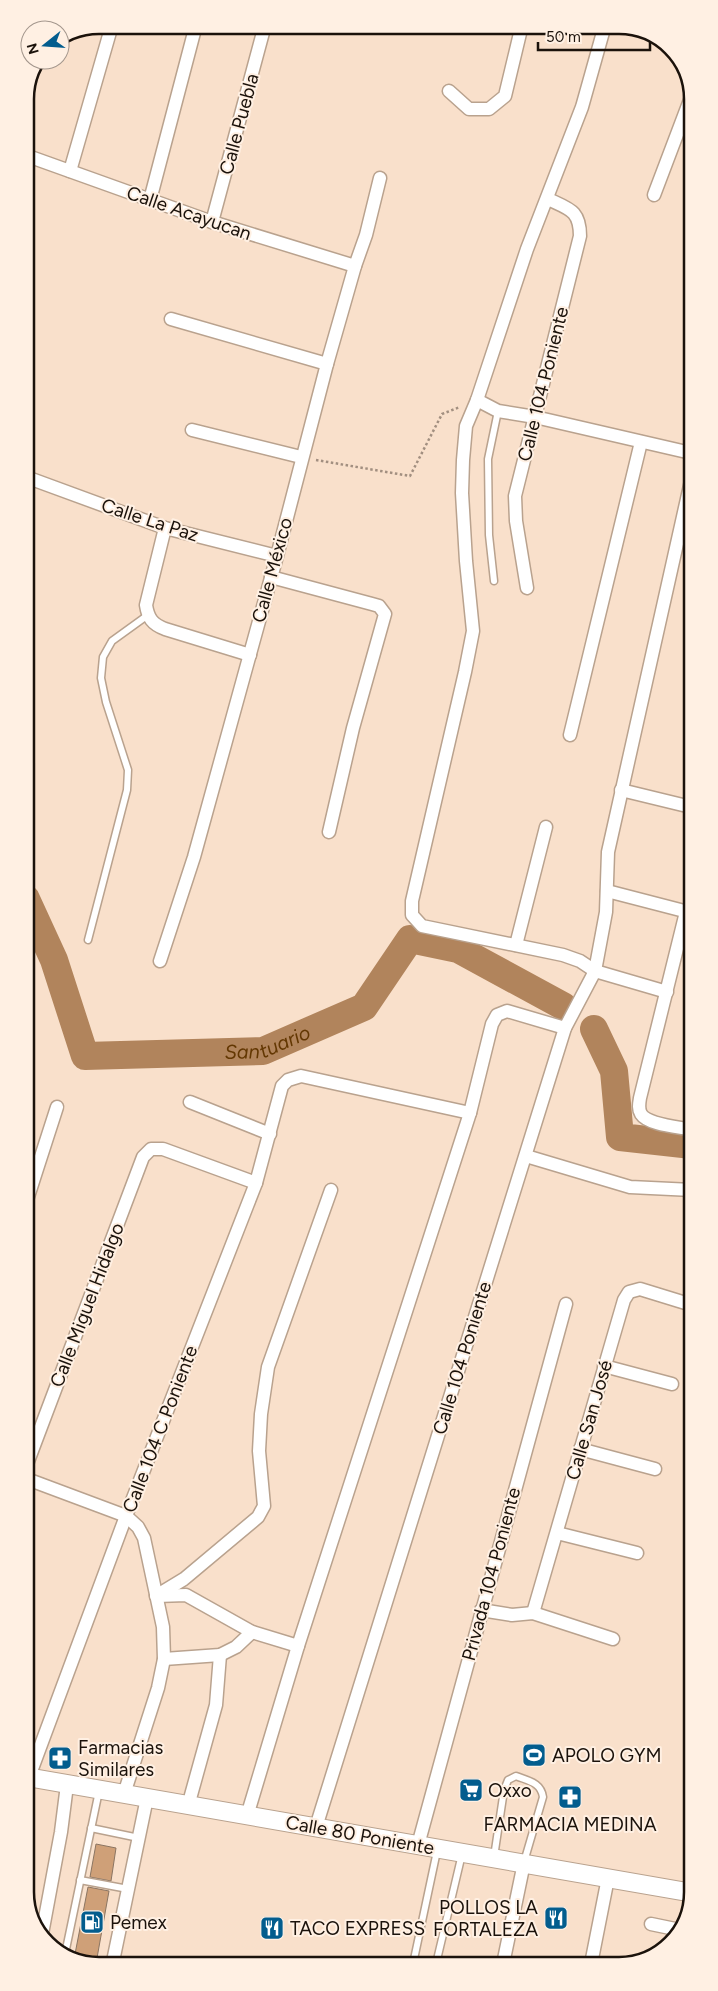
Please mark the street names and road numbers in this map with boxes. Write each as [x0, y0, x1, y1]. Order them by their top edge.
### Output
street label: Calle Puebla [214, 71, 264, 177]
street label: Calle Acayucan [124, 181, 254, 245]
street label: Calle 104 Poniente [513, 304, 573, 464]
street label: Calle La Paz [98, 493, 202, 547]
street label: Calle México [247, 515, 297, 625]
street label: Calle Miguel Hidalgo [45, 1220, 129, 1390]
street label: Calle 104 Poniente [428, 1279, 496, 1437]
street label: Calle 104 C Poniente [118, 1342, 202, 1516]
street label: Calle San José [561, 1357, 617, 1483]
street label: Privada 104 Poniente [457, 1485, 525, 1663]
street label: Calle 80 Poniente [284, 1811, 436, 1859]

